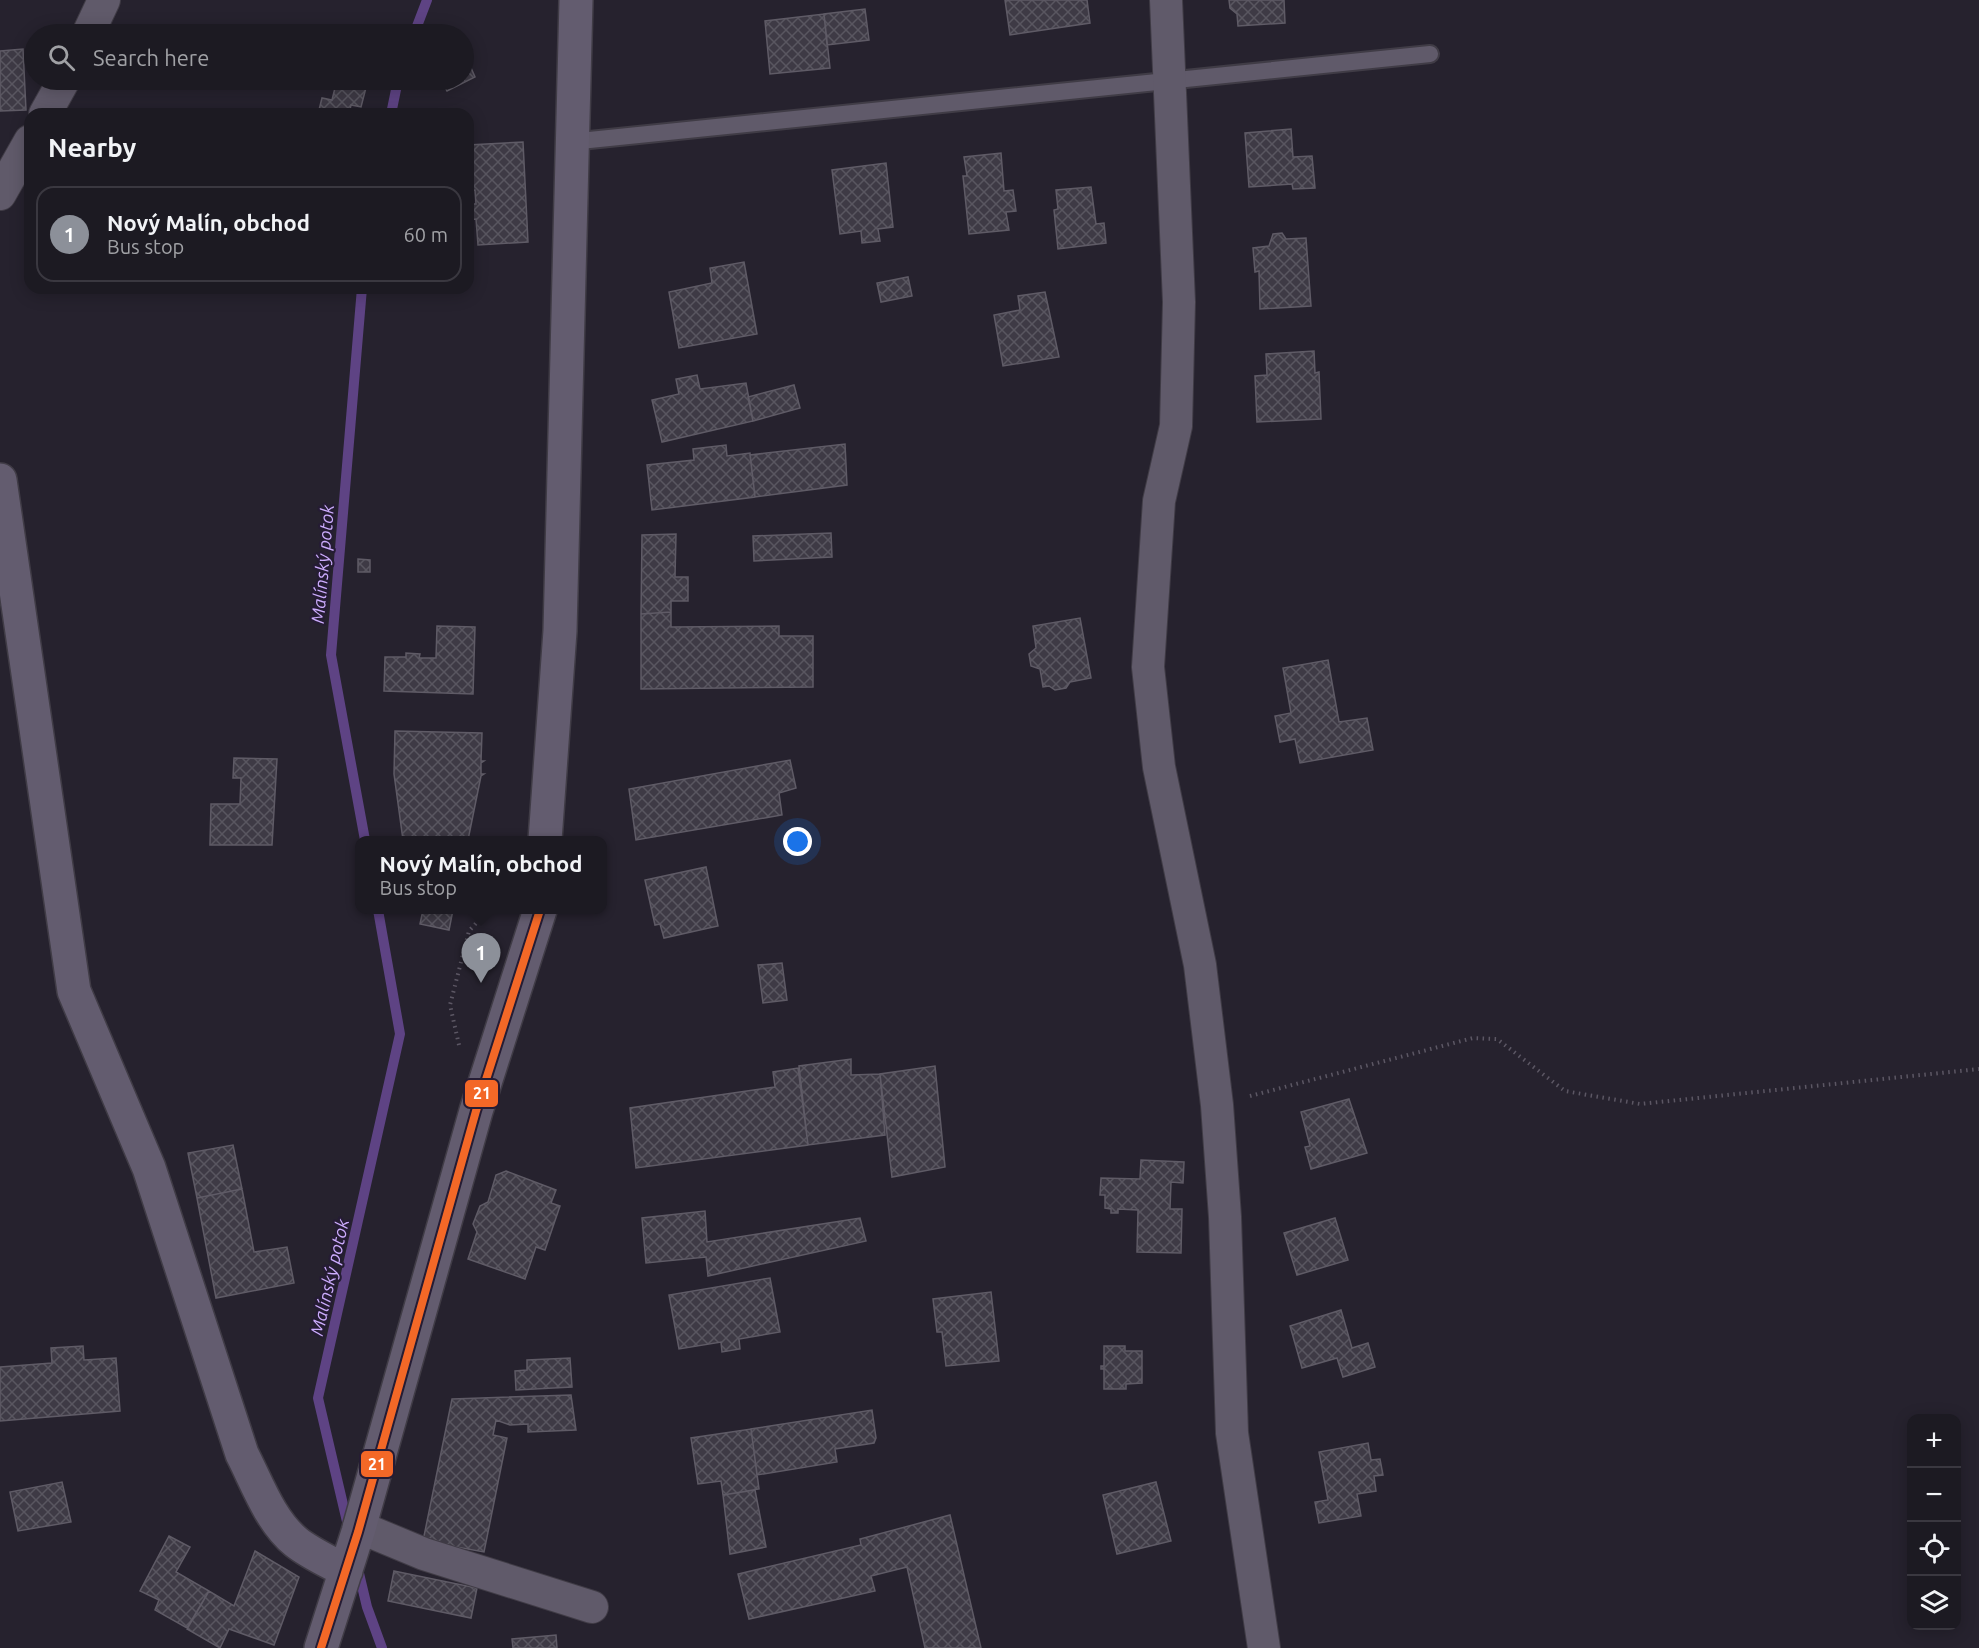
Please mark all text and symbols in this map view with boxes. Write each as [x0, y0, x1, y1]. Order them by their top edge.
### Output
search box [24, 24, 474, 90]
icon: search [45, 41, 78, 74]
text: Search here [93, 45, 209, 70]
text: Nearby [48, 133, 136, 162]
text: Nový Malín, obchod [107, 210, 310, 235]
text: 1 [64, 223, 75, 246]
text: 60 m [404, 223, 448, 246]
text: Bus stop [107, 235, 184, 258]
water label: Malínský potok [307, 503, 337, 624]
your location [783, 827, 812, 856]
popup [355, 836, 607, 914]
text: Nový Malín, obchod [380, 851, 582, 876]
text: Bus stop [380, 876, 457, 899]
pin: 1 [462, 934, 500, 983]
line badge: 21 [464, 1079, 499, 1108]
text: 21 [473, 1084, 491, 1102]
water label: Malínský potok [306, 1216, 352, 1337]
map controls [1907, 1414, 1961, 1630]
button: + [1907, 1414, 1961, 1468]
line badge: 21 [360, 1450, 394, 1478]
text: 21 [368, 1455, 386, 1473]
button: − [1907, 1468, 1961, 1522]
button: locate [1907, 1522, 1961, 1576]
button: layers [1907, 1576, 1961, 1630]

